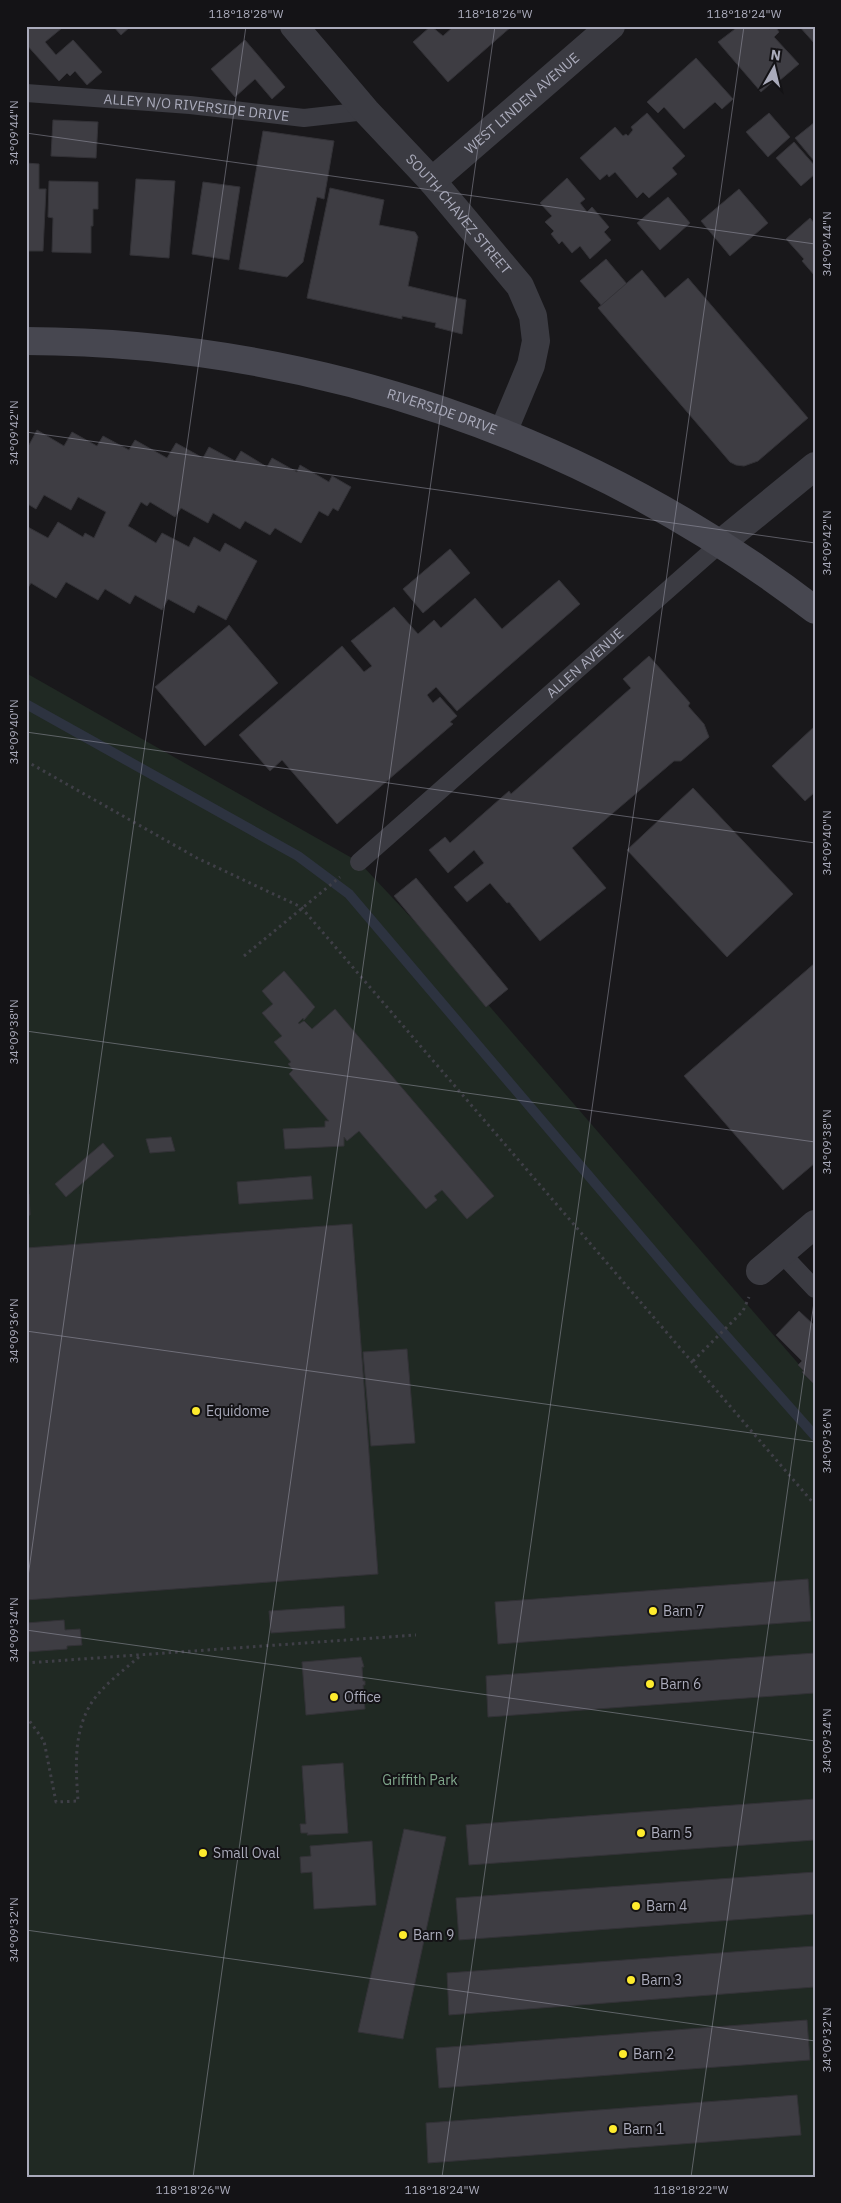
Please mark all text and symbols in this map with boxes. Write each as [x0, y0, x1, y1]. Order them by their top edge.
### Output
text: 118°18'28"W [209, 6, 284, 21]
text: 118°18'26"W [458, 6, 533, 21]
text: 118°18'24"W [707, 6, 782, 21]
north arrow [748, 42, 798, 92]
text: N [770, 46, 782, 65]
street label: WEST LINDEN AVENUE [461, 49, 583, 158]
street label: ALLEY N/O RIVERSIDE DRIVE [103, 90, 290, 125]
text: 34°09'44"N [6, 100, 21, 166]
street label: SOUTH CHAVEZ STREET [402, 150, 515, 278]
text: 34°09'44"N [819, 211, 834, 277]
street label: RIVERSIDE DRIVE [385, 384, 500, 439]
text: 34°09'42"N [6, 400, 21, 466]
text: 34°09'42"N [819, 510, 834, 576]
street label: ALLEN AVENUE [542, 624, 627, 702]
text: 34°09'40"N [6, 699, 21, 765]
text: 34°09'40"N [819, 810, 834, 876]
text: 34°09'38"N [6, 999, 21, 1065]
text: 34°09'38"N [819, 1109, 834, 1175]
text: 34°09'36"N [6, 1298, 21, 1364]
place label: Equidome [206, 1402, 270, 1420]
marker: Equidome [190, 1405, 202, 1417]
text: 34°09'36"N [819, 1408, 834, 1474]
text: 34°09'34"N [6, 1597, 21, 1663]
place label: Barn 7 [663, 1602, 704, 1620]
marker: Barn 7 [647, 1605, 659, 1617]
place label: Barn 6 [660, 1675, 701, 1693]
marker: Barn 6 [644, 1678, 656, 1690]
place label: Office [344, 1688, 381, 1706]
marker: Office [328, 1691, 340, 1703]
text: 34°09'34"N [819, 1708, 834, 1774]
park label: Griffith Park [382, 1771, 458, 1789]
place label: Barn 5 [651, 1824, 692, 1842]
marker: Barn 5 [635, 1827, 647, 1839]
place label: Small Oval [213, 1844, 280, 1862]
marker: Small Oval [197, 1847, 209, 1859]
text: 34°09'32"N [6, 1897, 21, 1963]
place label: Barn 4 [646, 1897, 687, 1915]
marker: Barn 4 [630, 1900, 642, 1912]
place label: Barn 9 [413, 1926, 454, 1944]
marker: Barn 9 [397, 1929, 409, 1941]
place label: Barn 3 [641, 1971, 682, 1989]
marker: Barn 3 [625, 1974, 637, 1986]
text: 34°09'32"N [819, 2007, 834, 2073]
place label: Barn 2 [633, 2045, 674, 2063]
marker: Barn 2 [617, 2048, 629, 2060]
place label: Barn 1 [623, 2120, 664, 2138]
marker: Barn 1 [607, 2123, 619, 2135]
text: 118°18'26"W [156, 2182, 231, 2197]
text: 118°18'24"W [405, 2182, 480, 2197]
text: 118°18'22"W [654, 2182, 729, 2197]

